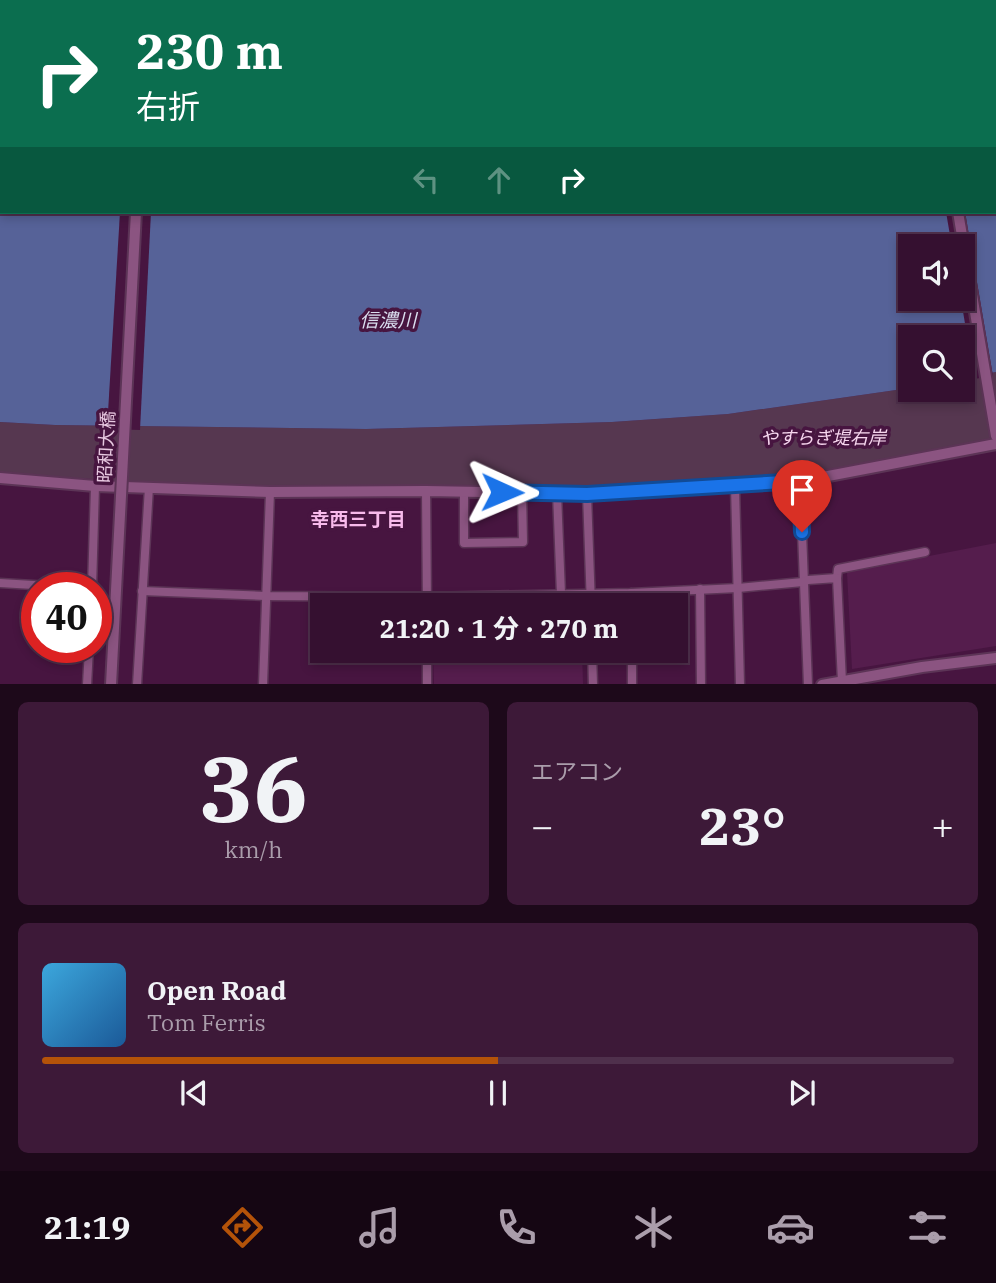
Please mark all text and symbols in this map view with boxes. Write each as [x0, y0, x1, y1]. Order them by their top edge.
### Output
text: 230 m [136, 19, 283, 82]
icon: right [21, 28, 112, 119]
text: 右折 [136, 85, 200, 127]
icon: left [407, 161, 445, 199]
icon: ahead [480, 161, 518, 199]
icon: right [553, 161, 591, 199]
map controls [898, 234, 975, 402]
button: sound [898, 234, 975, 311]
water label: 信濃川 [359, 308, 418, 332]
button: search [898, 325, 975, 402]
street label: 昭和大橋 [93, 410, 119, 484]
park label: やすらぎ堤右岸 [760, 426, 888, 449]
position arrow [465, 455, 539, 529]
pin [772, 460, 832, 532]
icon: arrive [783, 471, 821, 509]
district label: 幸西三丁目 [310, 507, 406, 531]
speed limit sign: 40 [21, 572, 112, 663]
text: 21:20 · 1 分 · 270 m [380, 611, 618, 645]
text: 36 [199, 729, 308, 847]
text: エアコン [531, 756, 623, 786]
text: 23° [699, 792, 786, 859]
text: − [531, 801, 554, 850]
text: + [931, 801, 954, 850]
text: km/h [224, 834, 283, 864]
text: Open Road [147, 973, 286, 1007]
text: Tom Ferris [147, 1007, 266, 1037]
icon: previous [175, 1074, 213, 1112]
icon: pause [479, 1074, 517, 1112]
icon: next [783, 1074, 821, 1112]
icon: directions [218, 1203, 267, 1252]
icon: music [355, 1203, 404, 1252]
icon: phone [492, 1203, 541, 1252]
icon: climate [629, 1203, 678, 1252]
icon: car [766, 1203, 815, 1252]
icon: filters [903, 1203, 952, 1252]
text: 21:19 [44, 1206, 130, 1248]

